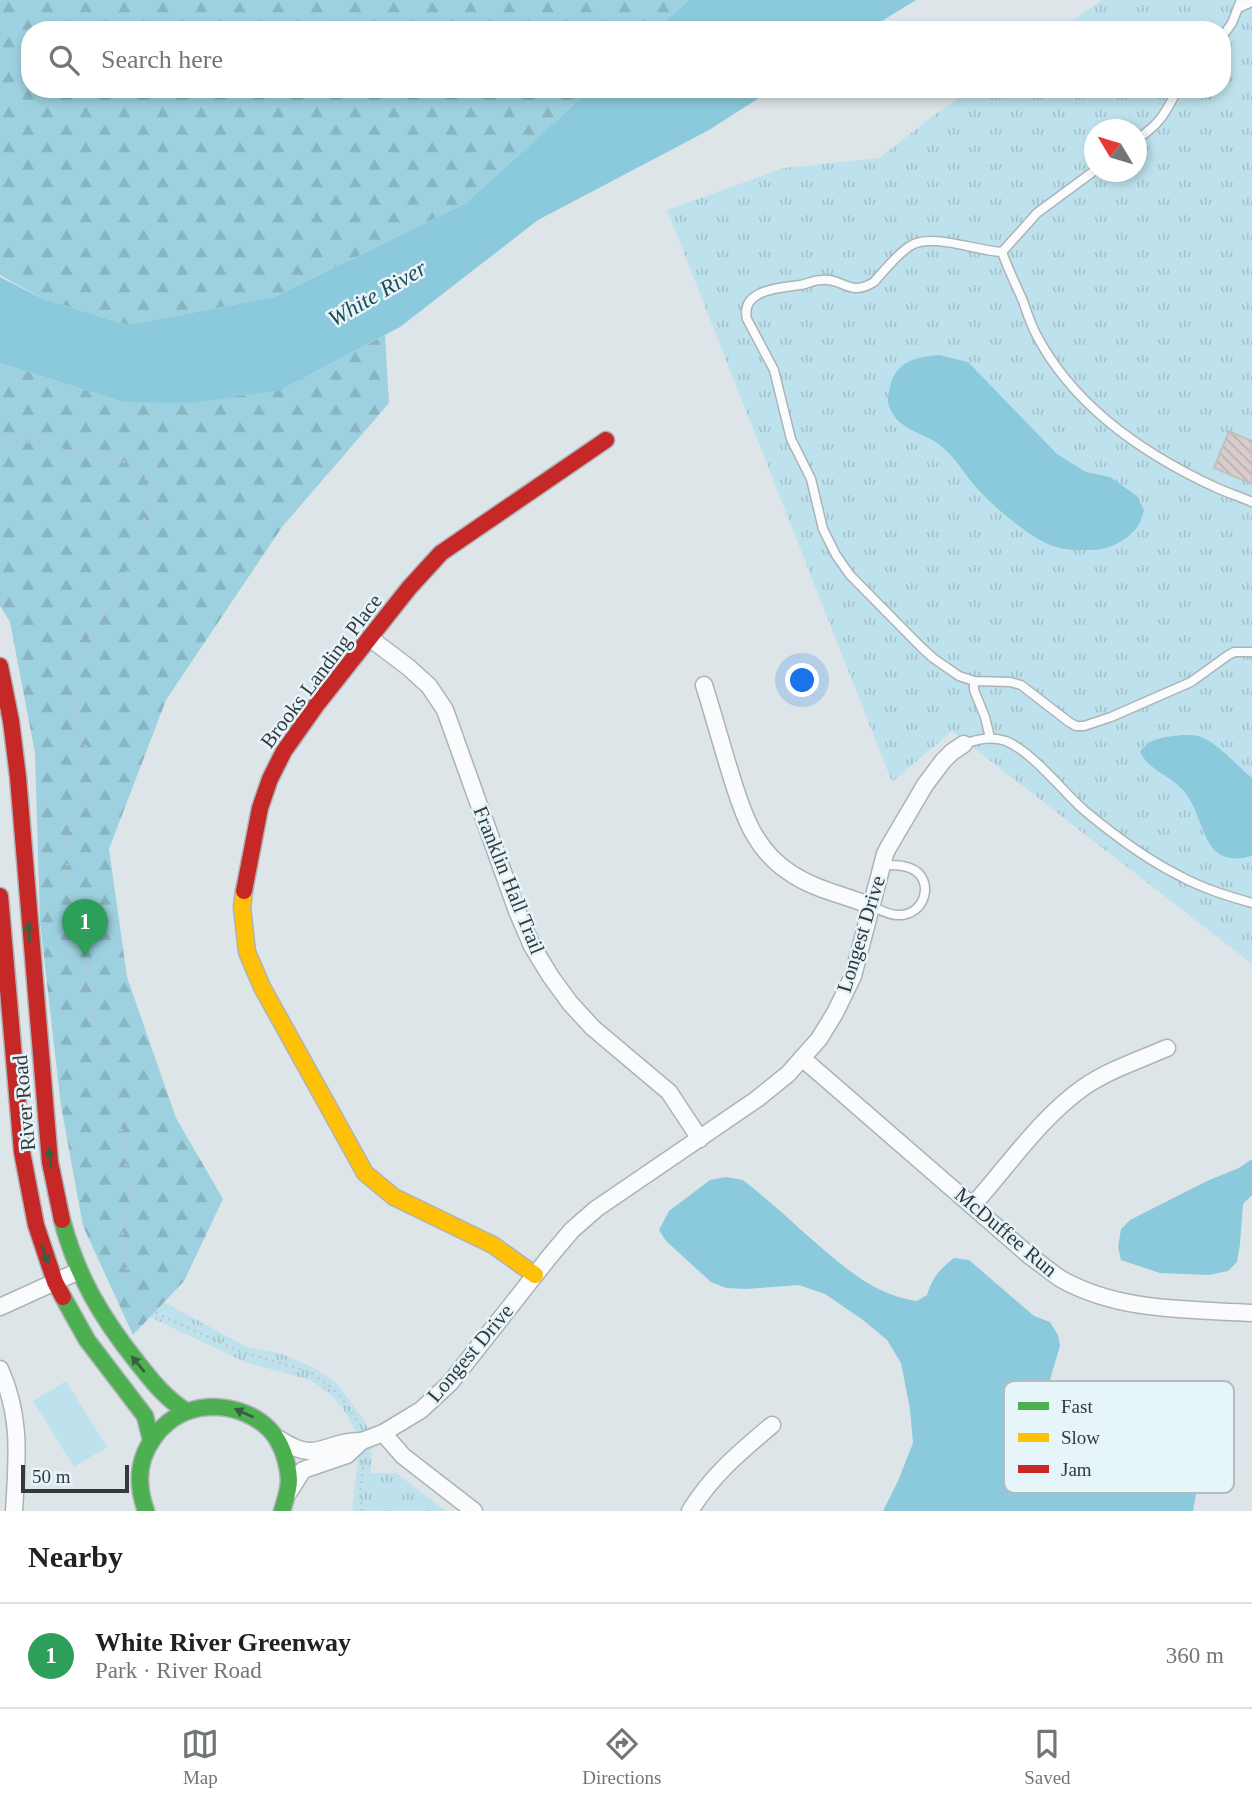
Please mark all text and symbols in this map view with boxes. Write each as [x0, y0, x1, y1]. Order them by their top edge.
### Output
search box [21, 21, 1231, 98]
icon: search [45, 41, 83, 79]
text: Search here [101, 45, 223, 74]
north arrow [1084, 119, 1147, 182]
water label: White River [324, 255, 432, 332]
street label: Brooks Landing Place [255, 589, 387, 753]
your location [785, 663, 819, 697]
street label: Franklin Hall Trail [468, 802, 550, 958]
street label: Longest Drive [832, 873, 890, 995]
pin: 1 [62, 899, 108, 957]
one-way arrow [23, 920, 34, 942]
street label: River Road [8, 1054, 40, 1152]
one-way arrow [44, 1147, 55, 1169]
street label: McDuffee Run [950, 1182, 1062, 1282]
one-way arrow [41, 1244, 51, 1265]
street label: Longest Drive [422, 1299, 518, 1407]
one-way arrow [131, 1355, 146, 1372]
legend [1004, 1381, 1234, 1493]
text: Fast [1061, 1396, 1093, 1417]
one-way arrow [234, 1407, 255, 1418]
text: Slow [1061, 1427, 1100, 1448]
text: Jam [1061, 1459, 1092, 1480]
scale bar [21, 1462, 130, 1494]
text: 50 m [32, 1466, 71, 1487]
text: Nearby [28, 1540, 123, 1573]
text: White River Greenway [95, 1628, 351, 1657]
text: 1 [45, 1643, 57, 1668]
text: 360 m [1166, 1643, 1224, 1668]
text: Park · River Road [95, 1658, 262, 1683]
tab: Map [181, 1725, 219, 1789]
tab: Directions [582, 1725, 661, 1789]
tab: Saved [1024, 1725, 1071, 1789]

